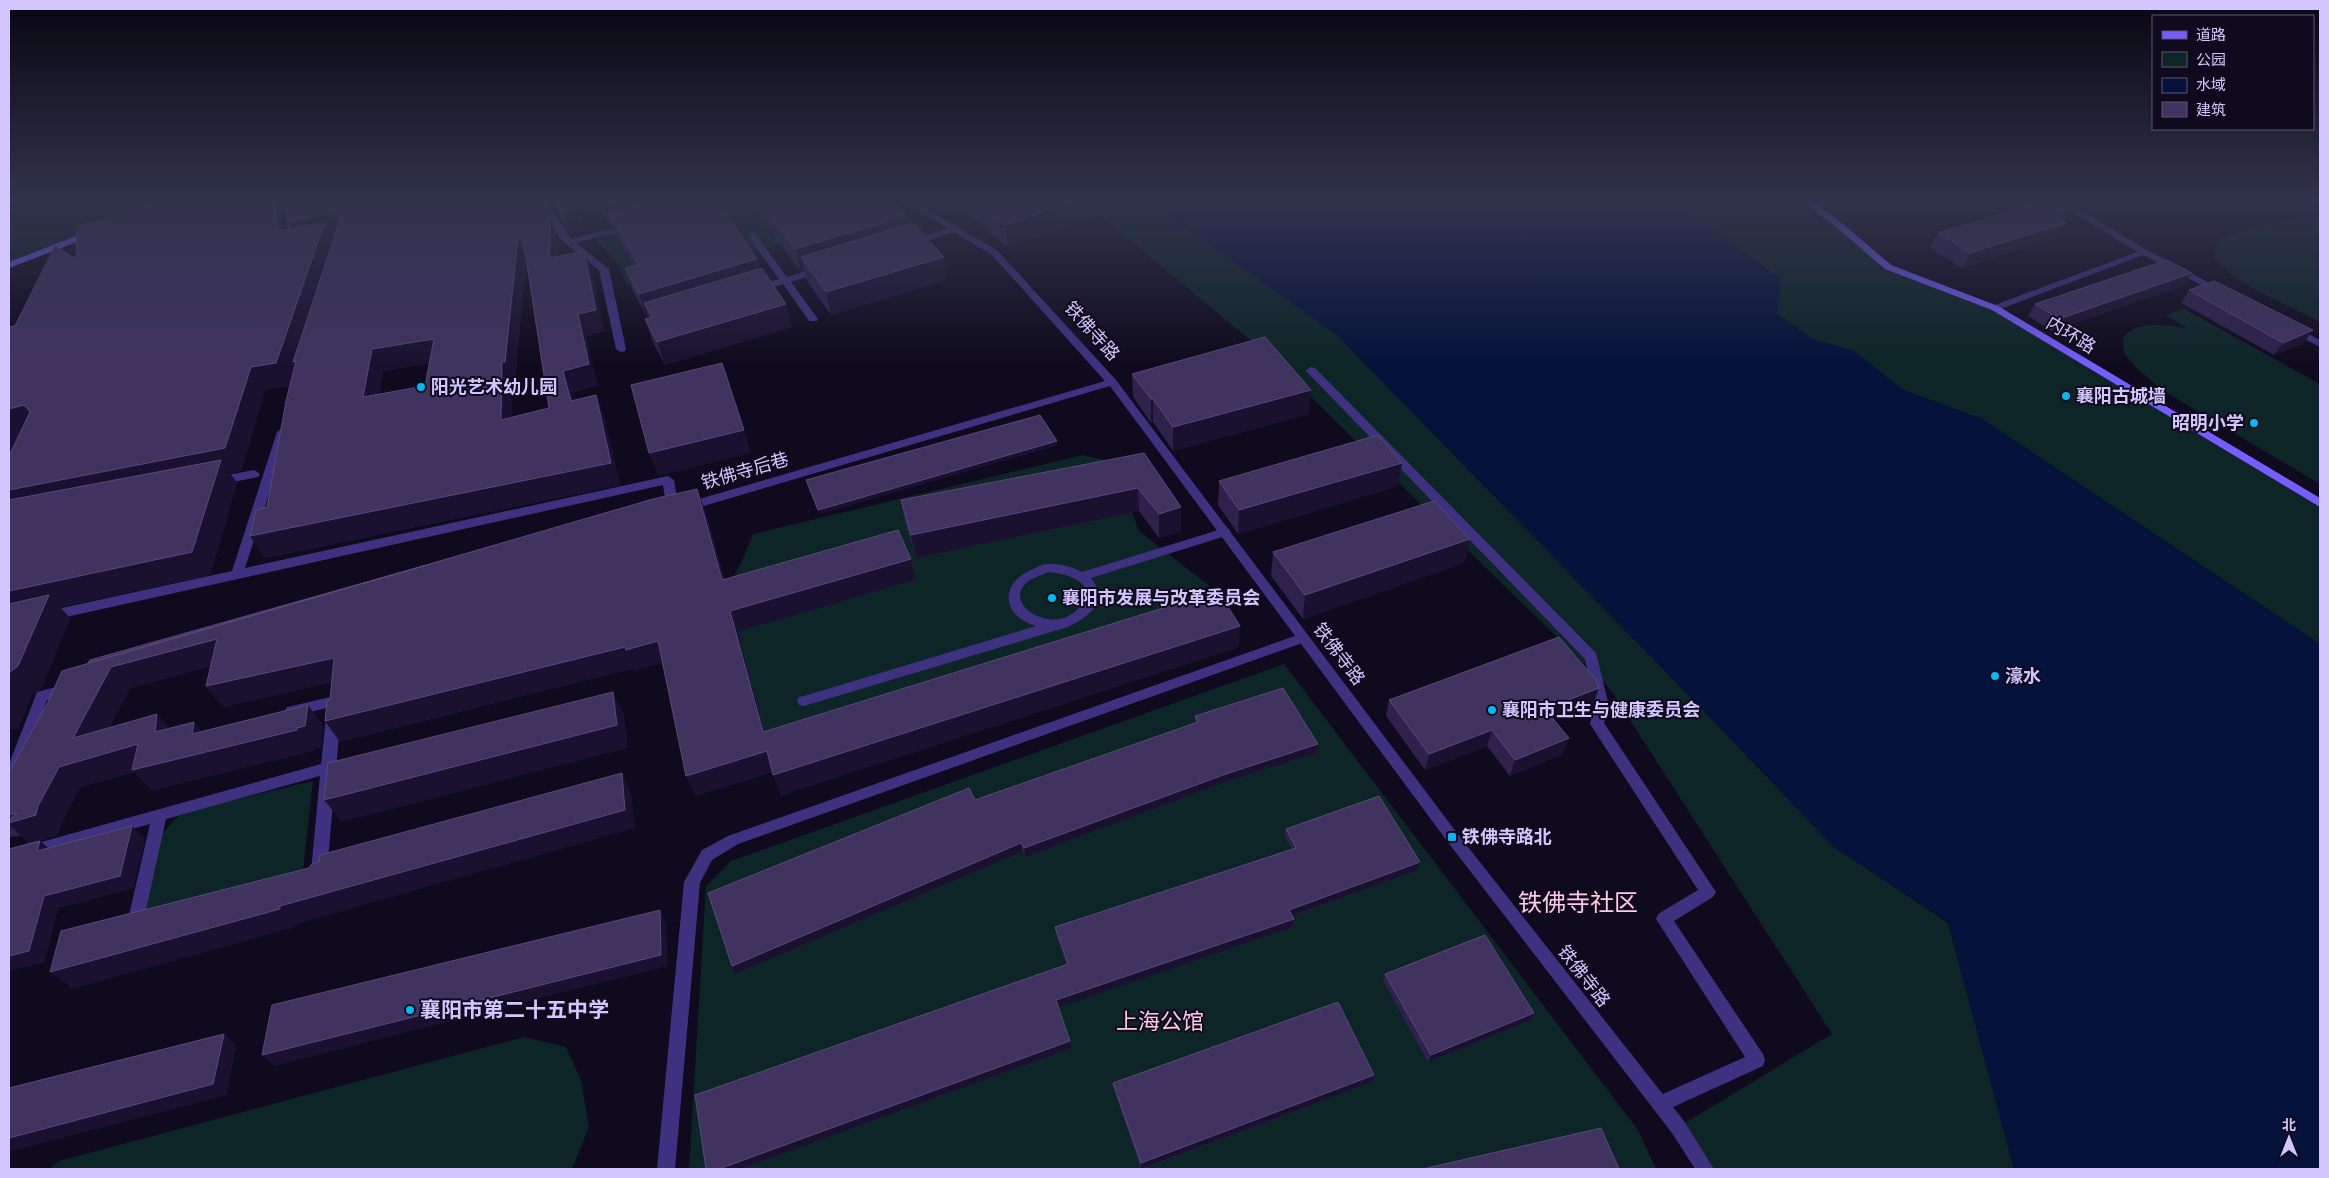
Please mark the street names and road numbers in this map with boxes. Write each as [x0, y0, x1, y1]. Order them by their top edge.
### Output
street label: 铁佛寺路 [1060, 297, 1124, 364]
street label: 内环路 [2043, 312, 2100, 357]
street label: 铁佛寺后巷 [699, 448, 791, 493]
street label: 铁佛寺路 [1309, 619, 1369, 689]
street label: 铁佛寺路 [1554, 941, 1615, 1011]

